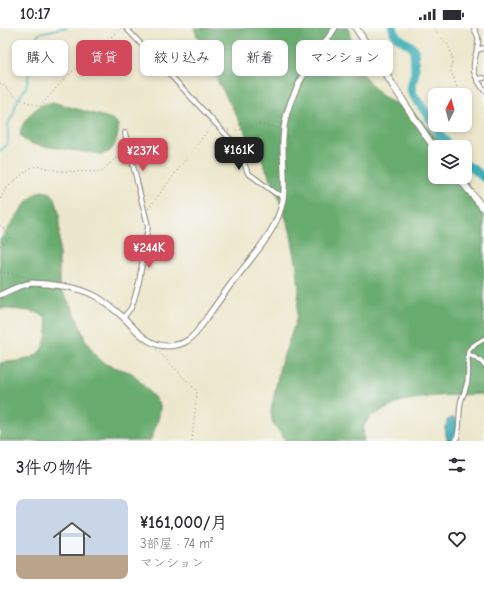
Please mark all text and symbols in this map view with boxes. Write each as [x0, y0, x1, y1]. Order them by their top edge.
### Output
text: 10:17 [20, 5, 50, 23]
chip: 購入 [12, 40, 68, 76]
chip: 賃貸 [76, 40, 132, 76]
chip: 絞り込み [140, 40, 224, 76]
chip: 新着 [232, 40, 288, 76]
chip: マンション [296, 40, 393, 76]
north arrow [428, 88, 472, 132]
map controls [428, 88, 472, 184]
pin: ¥161K [211, 137, 267, 171]
pin: ¥237K [115, 138, 171, 172]
button: layers [428, 140, 472, 184]
text: ¥161K [224, 142, 254, 157]
text: ¥237K [127, 143, 159, 158]
pin: ¥244K [121, 235, 177, 269]
text: ¥244K [133, 240, 165, 255]
icon: filters [446, 454, 468, 476]
text: 3件の物件 [16, 458, 92, 477]
text: ¥161,000/月 [140, 513, 227, 532]
icon: home [48, 515, 96, 563]
icon: heart [446, 528, 468, 550]
text: 3部屋 · 74 m² [140, 536, 213, 551]
text: マンション [140, 555, 204, 570]

